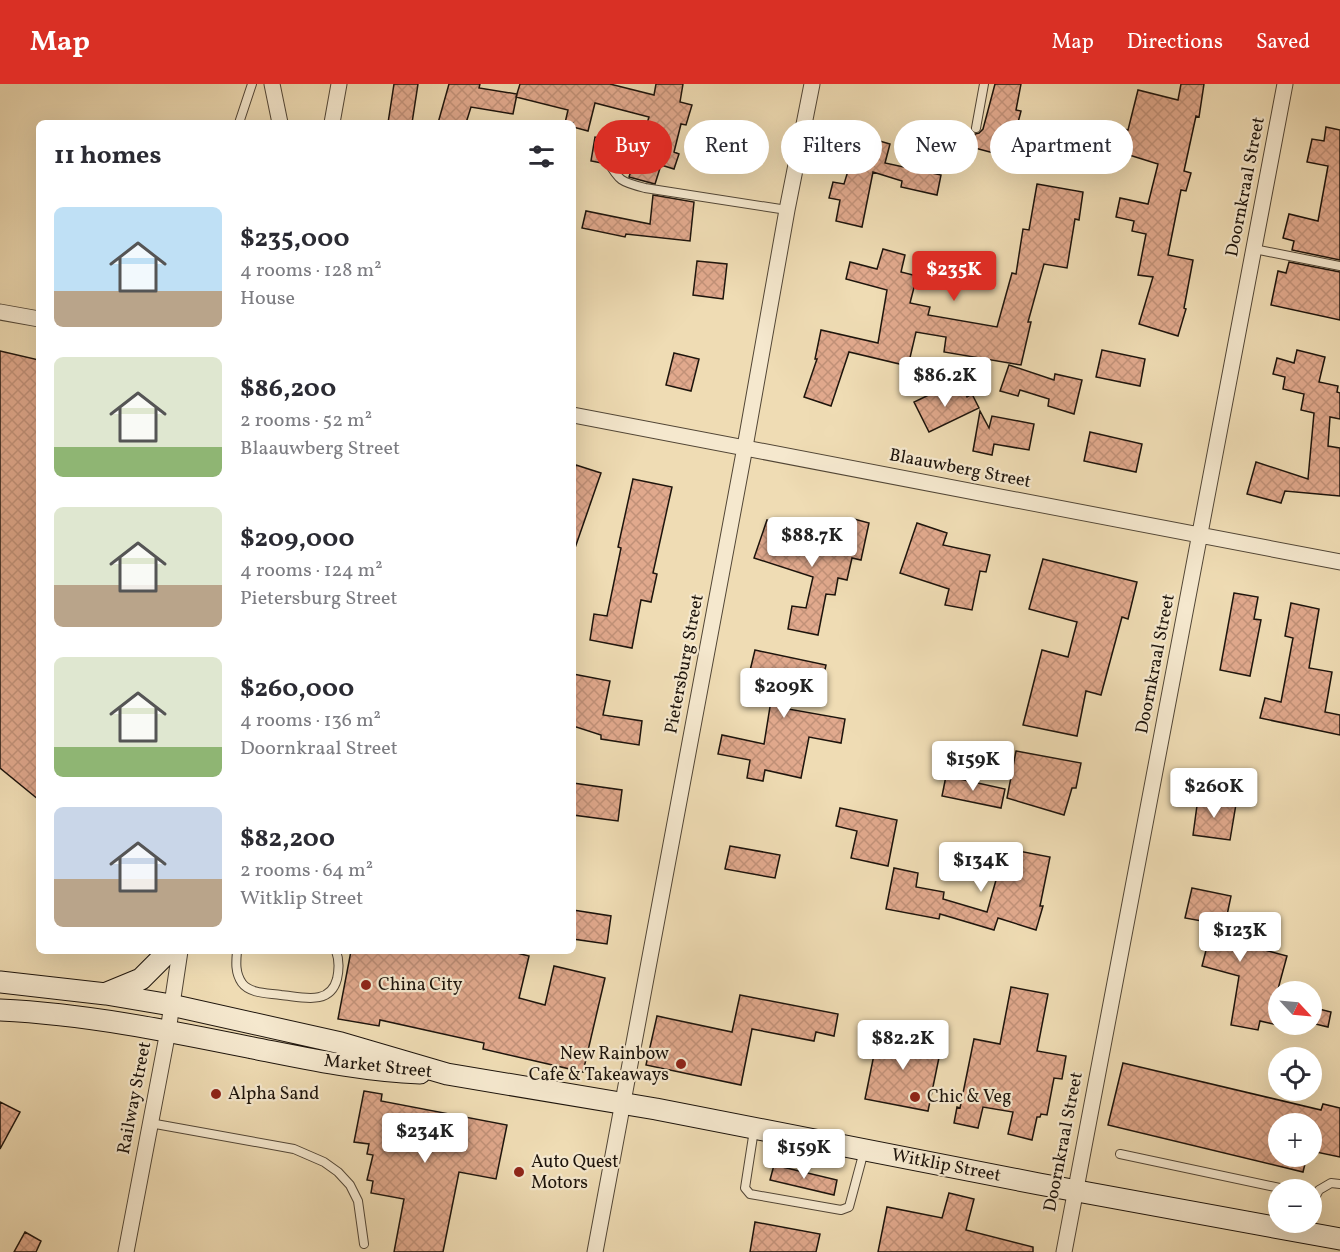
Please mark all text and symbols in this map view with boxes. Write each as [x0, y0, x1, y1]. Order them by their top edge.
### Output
text: Map [30, 23, 90, 62]
text: Map [1052, 28, 1094, 57]
text: Directions [1127, 28, 1223, 57]
text: Saved [1256, 28, 1310, 57]
street label: Doornkraal Street [1220, 115, 1272, 259]
chip: Buy [594, 120, 672, 174]
chip: Rent [684, 120, 769, 174]
chip: Filters [781, 120, 882, 174]
chip: New [894, 120, 978, 174]
chip: Apartment [990, 120, 1133, 174]
text: 11 homes [54, 138, 161, 174]
icon: filters [525, 140, 558, 173]
text: $235,000 [240, 221, 349, 257]
icon: home [102, 231, 174, 303]
pin: $235K [912, 251, 996, 302]
text: $235K [926, 256, 982, 284]
text: 4 rooms · 128 m² [240, 257, 382, 285]
text: House [240, 285, 295, 313]
pin: $86.2K [896, 357, 994, 408]
text: $86.2K [913, 362, 977, 390]
text: $86,200 [240, 371, 336, 407]
icon: home [102, 381, 174, 453]
text: 2 rooms · 52 m² [240, 407, 372, 435]
text: Blaauwberg Street [240, 435, 400, 463]
street label: Blaauwberg Street [887, 443, 1033, 495]
pin: $88.7K [763, 517, 861, 568]
text: $209,000 [240, 521, 354, 557]
text: $88.7K [781, 522, 843, 550]
icon: home [102, 531, 174, 603]
text: 4 rooms · 124 m² [240, 557, 383, 585]
text: Pietersburg Street [240, 585, 398, 613]
street label: Pietersburg Street [659, 592, 711, 736]
street label: Doornkraal Street [1130, 592, 1182, 736]
pin: $209K [742, 668, 826, 719]
text: $260,000 [240, 671, 354, 707]
text: $209K [754, 673, 814, 701]
icon: home [102, 681, 174, 753]
text: 4 rooms · 136 m² [240, 707, 381, 735]
text: Doornkraal Street [240, 735, 398, 763]
pin: $159K [931, 741, 1015, 792]
text: $159K [946, 746, 1000, 774]
pin: $260K [1172, 768, 1256, 819]
text: $260K [1184, 773, 1244, 801]
text: $82,200 [240, 821, 335, 857]
icon: home [102, 831, 174, 903]
pin: $134K [939, 842, 1023, 893]
text: $134K [953, 847, 1009, 875]
text: 2 rooms · 64 m² [240, 857, 373, 885]
text: Witklip Street [240, 885, 363, 913]
pin: $123K [1198, 912, 1282, 963]
text: $123K [1213, 917, 1267, 945]
place label: China City [378, 973, 463, 998]
marker: China City [359, 978, 373, 992]
north arrow [1268, 981, 1322, 1035]
map controls [1268, 981, 1322, 1233]
pin: $82.2K [854, 1020, 952, 1071]
text: $82.2K [872, 1025, 934, 1053]
street label: Railway Street [112, 1039, 158, 1157]
place label: New Rainbow Cafe & Takeaways [529, 1042, 669, 1088]
button: locate [1268, 1047, 1322, 1101]
street label: Market Street [323, 1049, 433, 1085]
marker: New Rainbow Cafe & Takeaways [674, 1057, 688, 1071]
street label: Doornkraal Street [1038, 1070, 1090, 1214]
place label: Alpha Sand [228, 1082, 319, 1107]
place label: Chic & Veg [927, 1085, 1011, 1110]
marker: Alpha Sand [209, 1087, 223, 1101]
marker: Chic & Veg [908, 1090, 922, 1104]
pin: $234K [383, 1113, 467, 1164]
button: + [1268, 1113, 1322, 1167]
text: $234K [396, 1118, 454, 1146]
pin: $159K [762, 1129, 846, 1180]
text: $159K [777, 1134, 831, 1162]
street label: Witklip Street [889, 1143, 1003, 1189]
place label: Auto Quest Motors [531, 1150, 619, 1196]
marker: Auto Quest Motors [512, 1165, 526, 1179]
button: − [1268, 1179, 1322, 1233]

